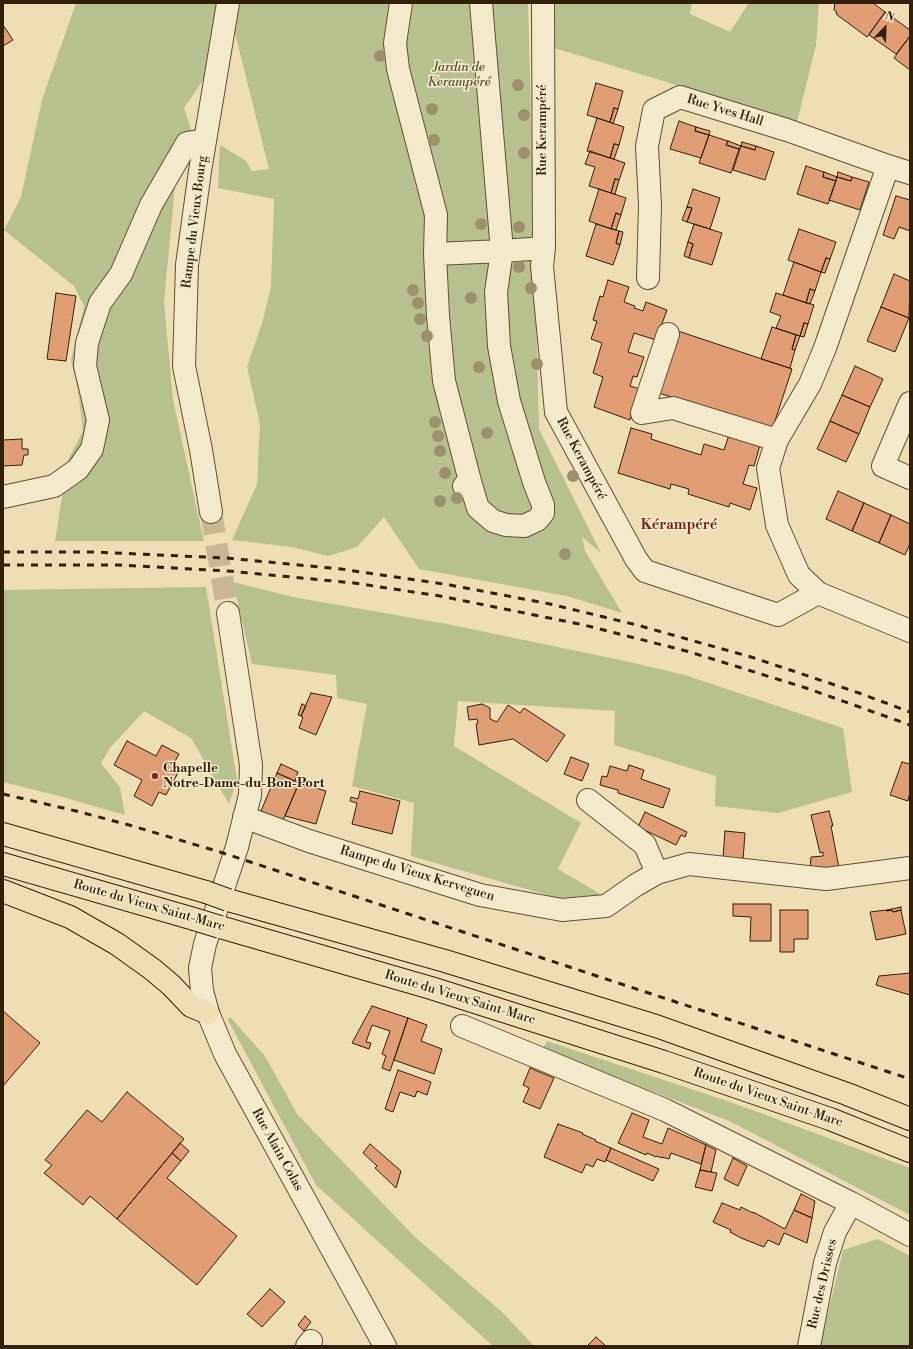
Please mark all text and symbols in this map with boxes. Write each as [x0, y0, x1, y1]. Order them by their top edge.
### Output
north arrow [865, 8, 905, 48]
text: N [883, 9, 896, 25]
park label: Jardin de Kerampéré [427, 60, 491, 91]
street label: Rue Kerampéré [535, 84, 551, 176]
street label: Rue Yves Hall [685, 92, 765, 130]
street label: Rampe du Vieux Bourg [179, 155, 211, 289]
street label: Rue Kerampéré [553, 415, 609, 503]
district label: Kérampéré [641, 518, 717, 534]
place label: Chapelle Notre-Dame-du-Bon-Port [163, 761, 324, 792]
marker: Chapelle Notre-Dame-du-Bon-Port [150, 771, 160, 781]
street label: Rampe du Vieux Kerveguen [338, 843, 496, 905]
street label: Route du Vieux Saint-Marc [71, 877, 227, 935]
street label: Route du Vieux Saint-Marc [383, 968, 537, 1028]
street label: Route du Vieux Saint-Marc [691, 1065, 845, 1131]
street label: Rue Alain Colas [248, 1106, 306, 1194]
street label: Rue des Drisses [805, 1237, 841, 1331]

